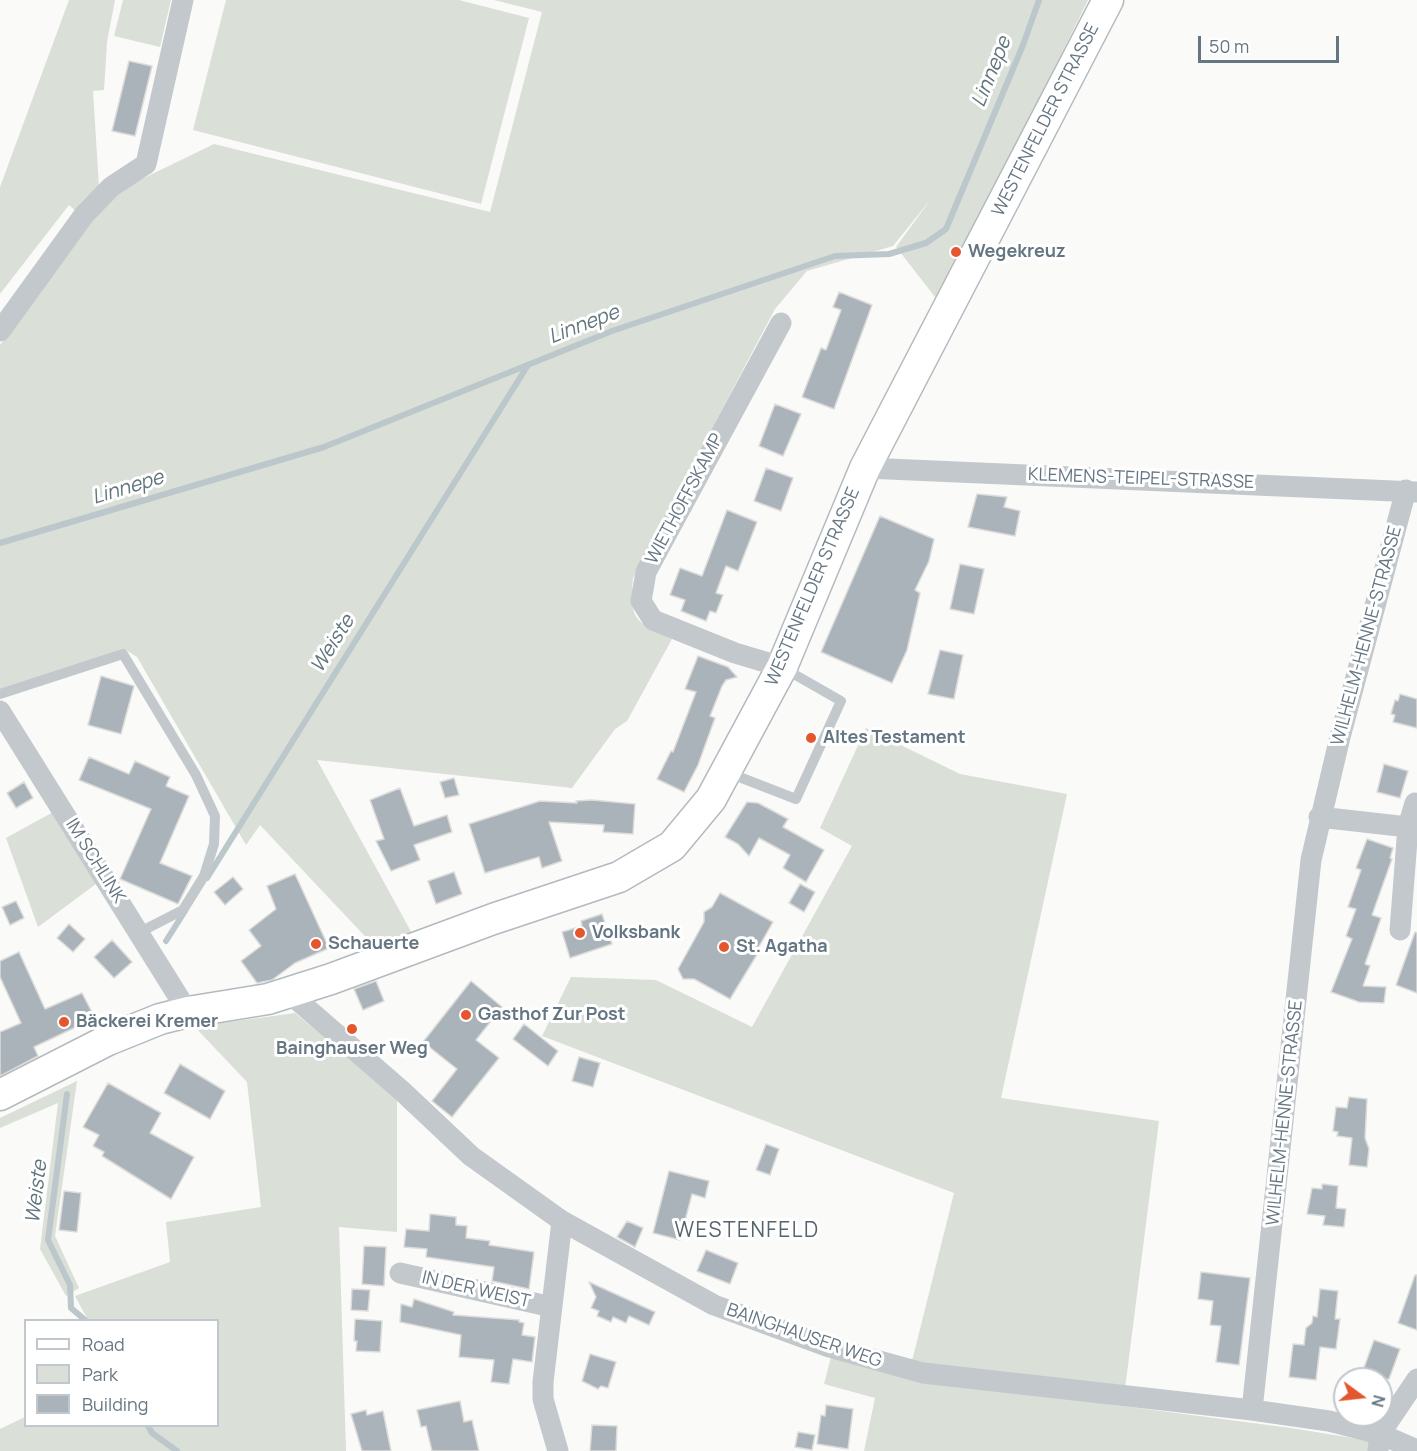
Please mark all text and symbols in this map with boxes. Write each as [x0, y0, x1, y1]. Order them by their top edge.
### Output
street label: WESTENFELDER STRASSE [988, 20, 1104, 220]
scale bar [1201, 24, 1342, 62]
water label: Linnepe [967, 33, 1017, 111]
text: 50 m [1209, 34, 1249, 58]
place label: Wegekreuz [968, 241, 1066, 263]
marker: Wegekreuz [949, 245, 963, 259]
water label: Linnepe [545, 301, 623, 349]
street label: WIETHOFFSKAMP [641, 430, 729, 568]
street label: KLEMENS-TEIPEL-STRASSE [1027, 464, 1255, 494]
water label: Linnepe [89, 466, 167, 510]
street label: WESTENFELDER STRASSE [761, 484, 865, 690]
street label: WILHELM-HENNE-STRASSE [1327, 524, 1407, 748]
water label: Weiste [306, 611, 360, 677]
place label: Altes Testament [823, 727, 965, 749]
marker: Altes Testament [804, 731, 818, 745]
street label: IM SCHLINK [61, 815, 129, 907]
place label: Volksbank [592, 922, 680, 944]
marker: Volksbank [573, 926, 587, 940]
place label: Schauerte [328, 933, 419, 955]
place label: St. Agatha [736, 936, 828, 958]
marker: Schauerte [309, 937, 323, 951]
marker: St. Agatha [717, 940, 731, 954]
street label: WILHELM-HENNE-STRASSE [1262, 999, 1308, 1227]
place label: Gasthof Zur Post [478, 1004, 626, 1026]
marker: Gasthof Zur Post [459, 1008, 473, 1022]
place label: Bäckerei Kremer [76, 1011, 218, 1033]
marker: Bäckerei Kremer [57, 1015, 71, 1029]
marker: Bainghauser Weg [345, 1022, 359, 1036]
place label: Bainghauser Weg [276, 1038, 428, 1060]
water label: Weiste [21, 1159, 53, 1225]
district label: WESTENFELD [674, 1218, 820, 1244]
street label: IN DER WEIST [420, 1267, 532, 1313]
street label: BAINGHAUSER WEG [724, 1299, 884, 1373]
legend [24, 1319, 219, 1427]
text: Road [82, 1332, 125, 1356]
text: Park [82, 1362, 118, 1386]
north arrow [1333, 1367, 1393, 1427]
text: Building [82, 1392, 148, 1416]
text: N [1366, 1393, 1391, 1410]

